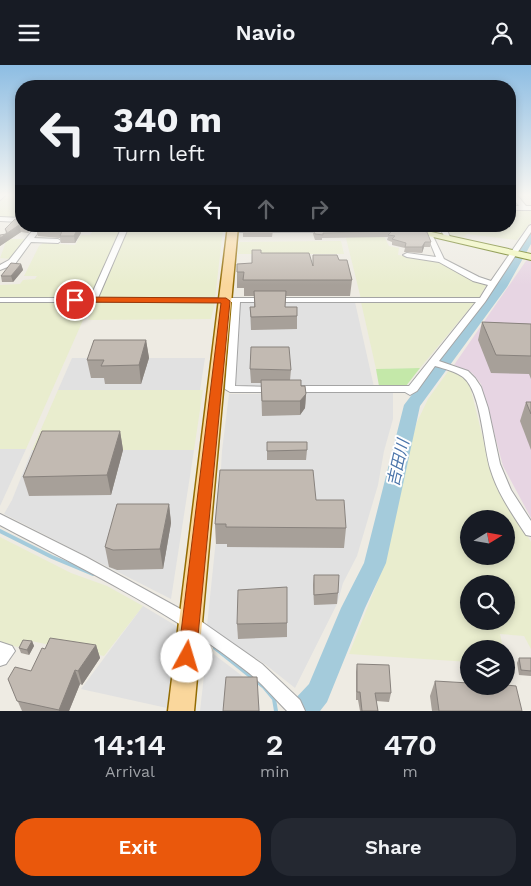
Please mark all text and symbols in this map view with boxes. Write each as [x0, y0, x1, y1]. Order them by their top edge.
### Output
icon: menu [15, 19, 43, 47]
icon: person [488, 19, 516, 47]
text: Navio [236, 20, 295, 45]
text: 340 m [113, 99, 222, 141]
icon: left [30, 100, 95, 165]
text: Turn left [113, 141, 205, 166]
icon: left [199, 195, 227, 223]
icon: ahead [252, 195, 280, 223]
icon: right [305, 195, 333, 223]
pin [54, 279, 96, 321]
icon: arrive [61, 286, 89, 314]
water label: 吉田川 [383, 436, 413, 489]
north arrow [460, 510, 515, 565]
map controls [460, 510, 515, 695]
button: search [460, 575, 515, 630]
position arrow [160, 630, 212, 682]
button: layers [460, 640, 515, 695]
text: 14:14 [94, 727, 166, 762]
text: 2 [266, 727, 284, 762]
text: 470 [383, 727, 437, 762]
text: Arrival [105, 762, 155, 781]
text: min [260, 762, 289, 781]
text: m [403, 762, 418, 781]
button: Exit [15, 818, 261, 876]
button: Share [271, 818, 516, 876]

